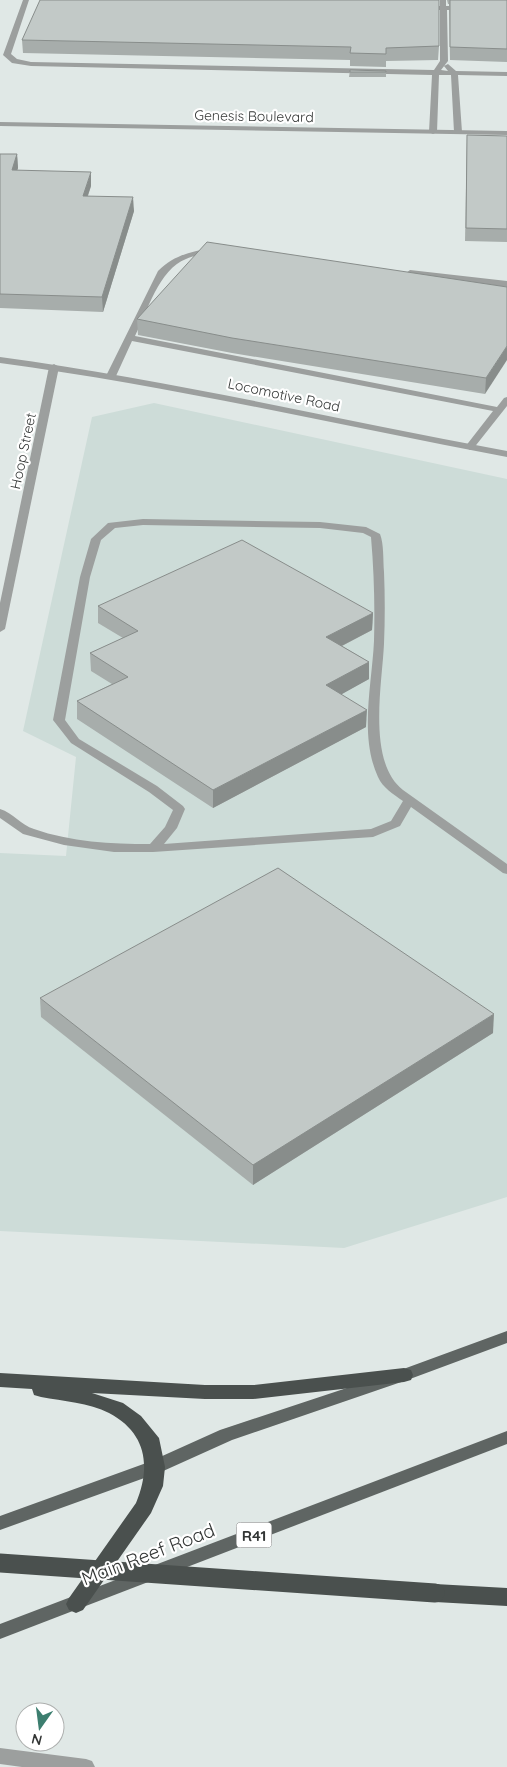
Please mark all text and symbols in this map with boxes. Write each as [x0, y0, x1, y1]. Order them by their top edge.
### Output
street label: Genesis Boulevard [194, 106, 314, 126]
street label: Locomotive Road [226, 374, 342, 416]
street label: Hoop Street [6, 411, 40, 491]
street label: Main Reef Road [78, 1518, 218, 1590]
road number: R41 [236, 1522, 272, 1548]
north arrow [15, 1702, 65, 1752]
text: N [30, 1730, 44, 1750]

